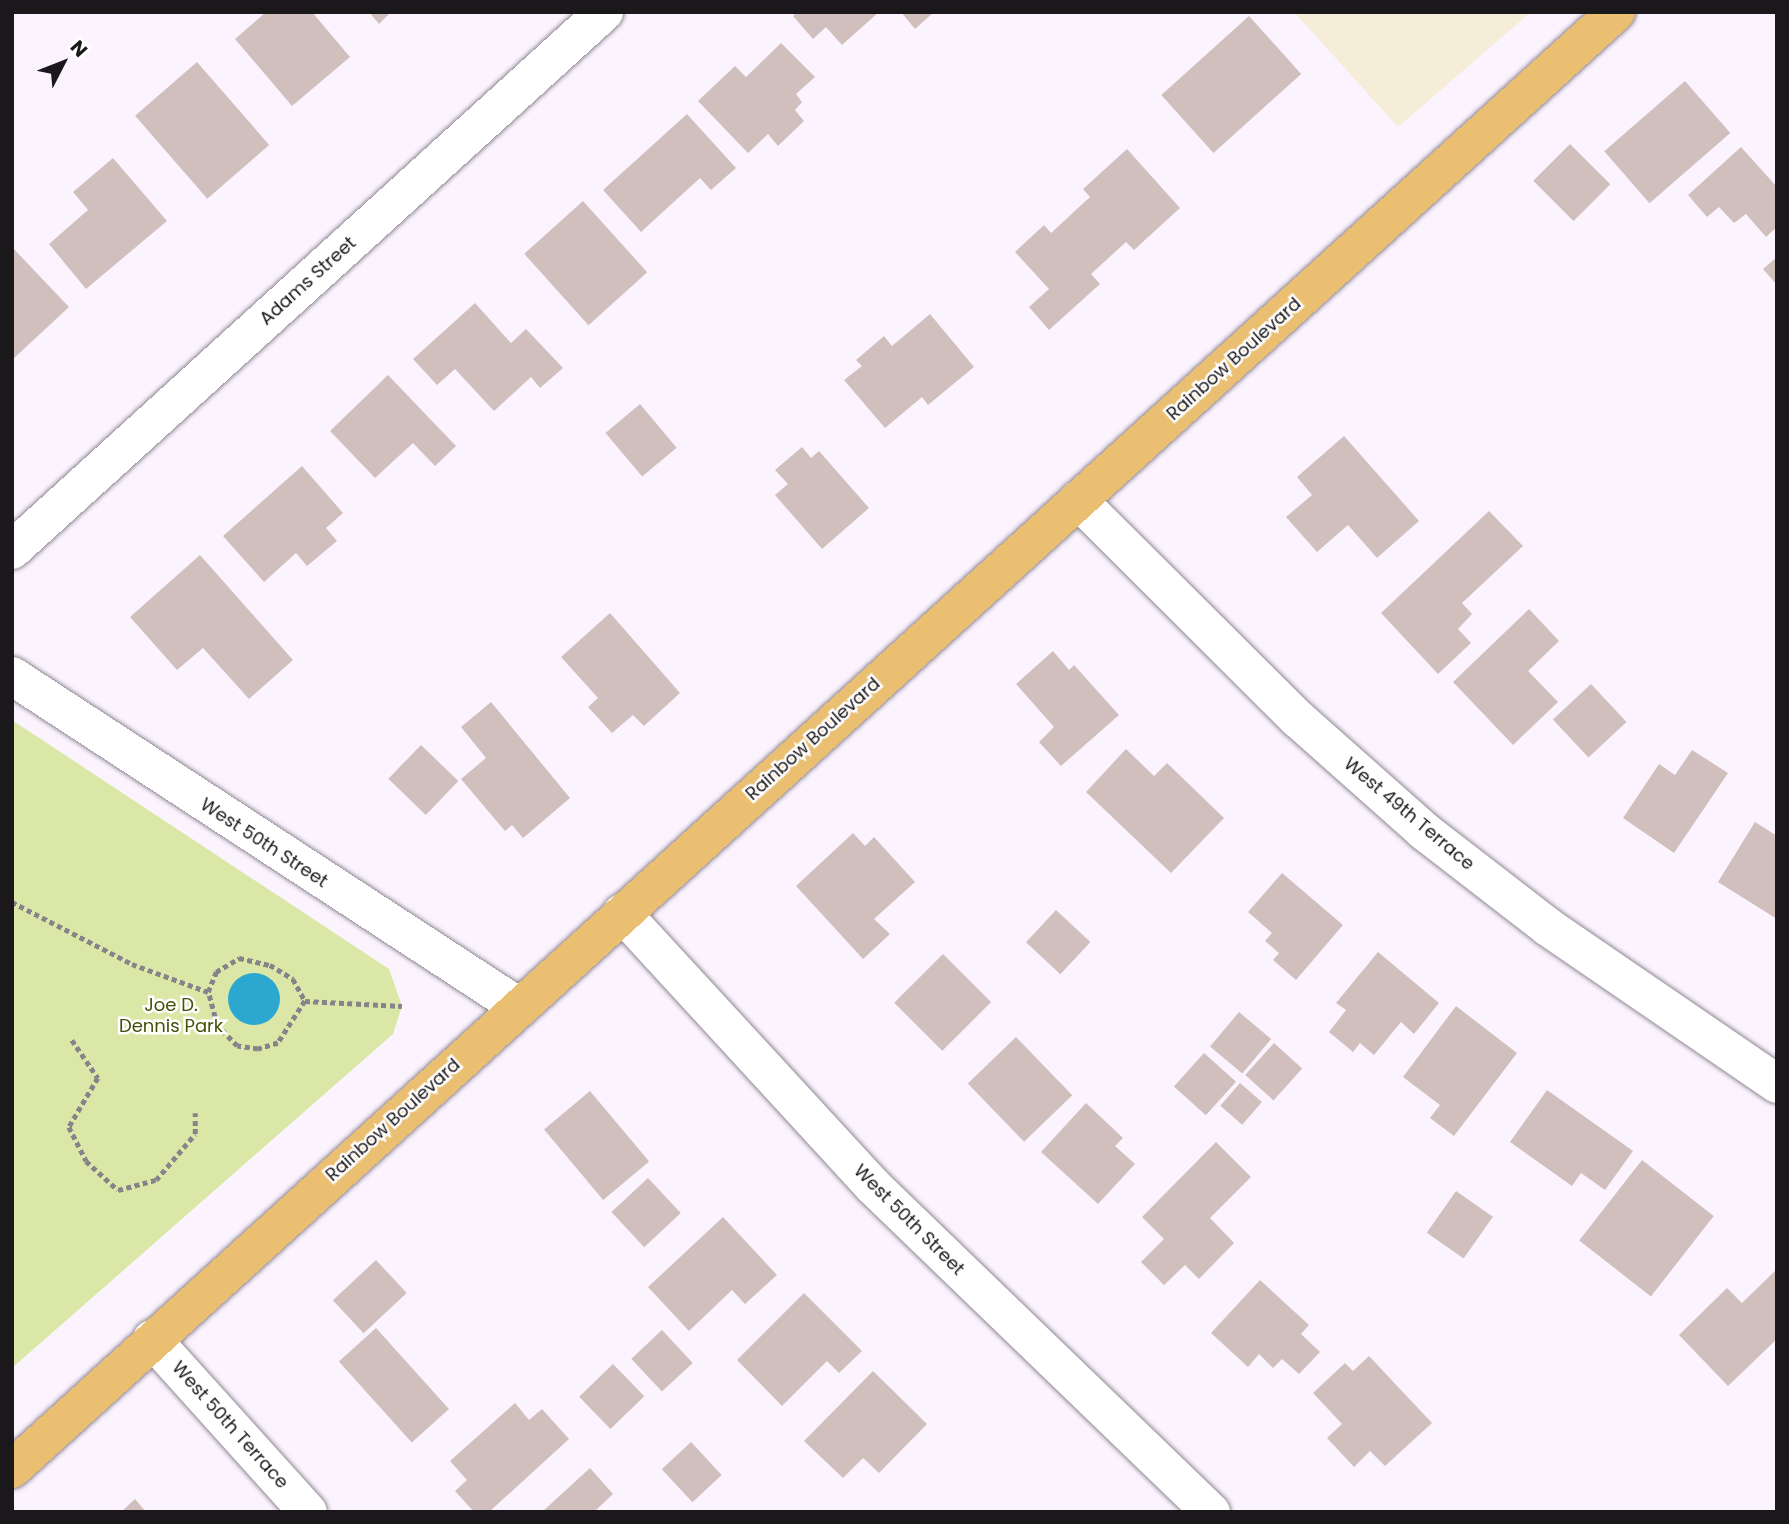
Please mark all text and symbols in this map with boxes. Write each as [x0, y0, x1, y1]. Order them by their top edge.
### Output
north arrow [28, 28, 98, 98]
text: N [64, 34, 94, 63]
street label: Adams Street [255, 232, 361, 330]
street label: Rainbow Boulevard [1162, 293, 1306, 425]
street label: Rainbow Boulevard [741, 673, 885, 805]
street label: West 49th Terrace [1339, 753, 1479, 875]
street label: West 50th Street [196, 794, 332, 892]
park label: Joe D. Dennis Park [119, 995, 223, 1038]
street label: Rainbow Boulevard [321, 1054, 465, 1186]
street label: West 50th Street [849, 1160, 969, 1280]
street label: West 50th Terrace [167, 1357, 293, 1493]

